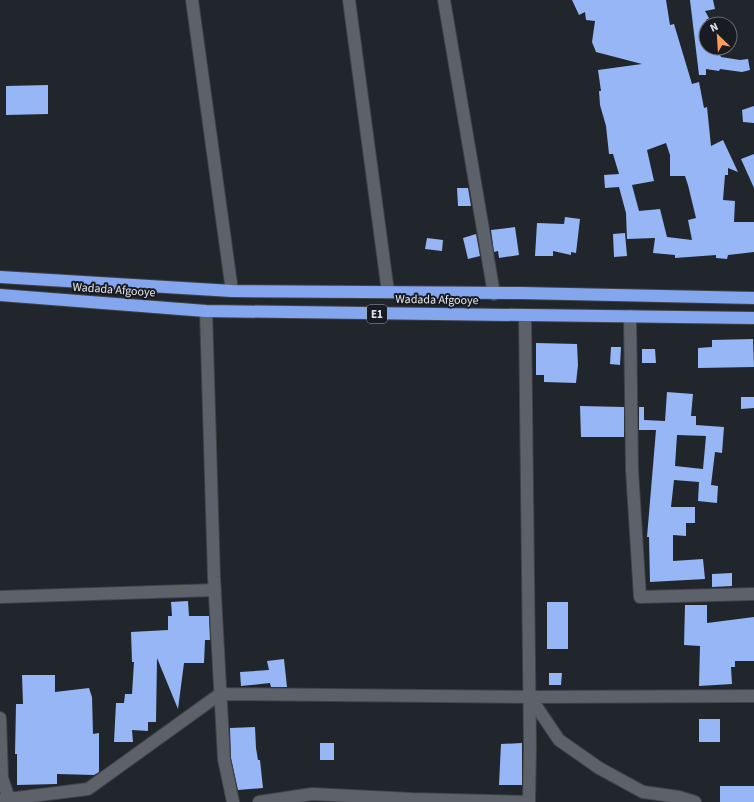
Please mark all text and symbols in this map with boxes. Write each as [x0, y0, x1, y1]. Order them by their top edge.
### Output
north arrow [698, 16, 738, 56]
text: N [707, 19, 720, 36]
street label: Wadada Afgooye [72, 279, 156, 301]
street label: Wadada Afgooye [395, 291, 479, 309]
road number: E1 [367, 305, 387, 323]

